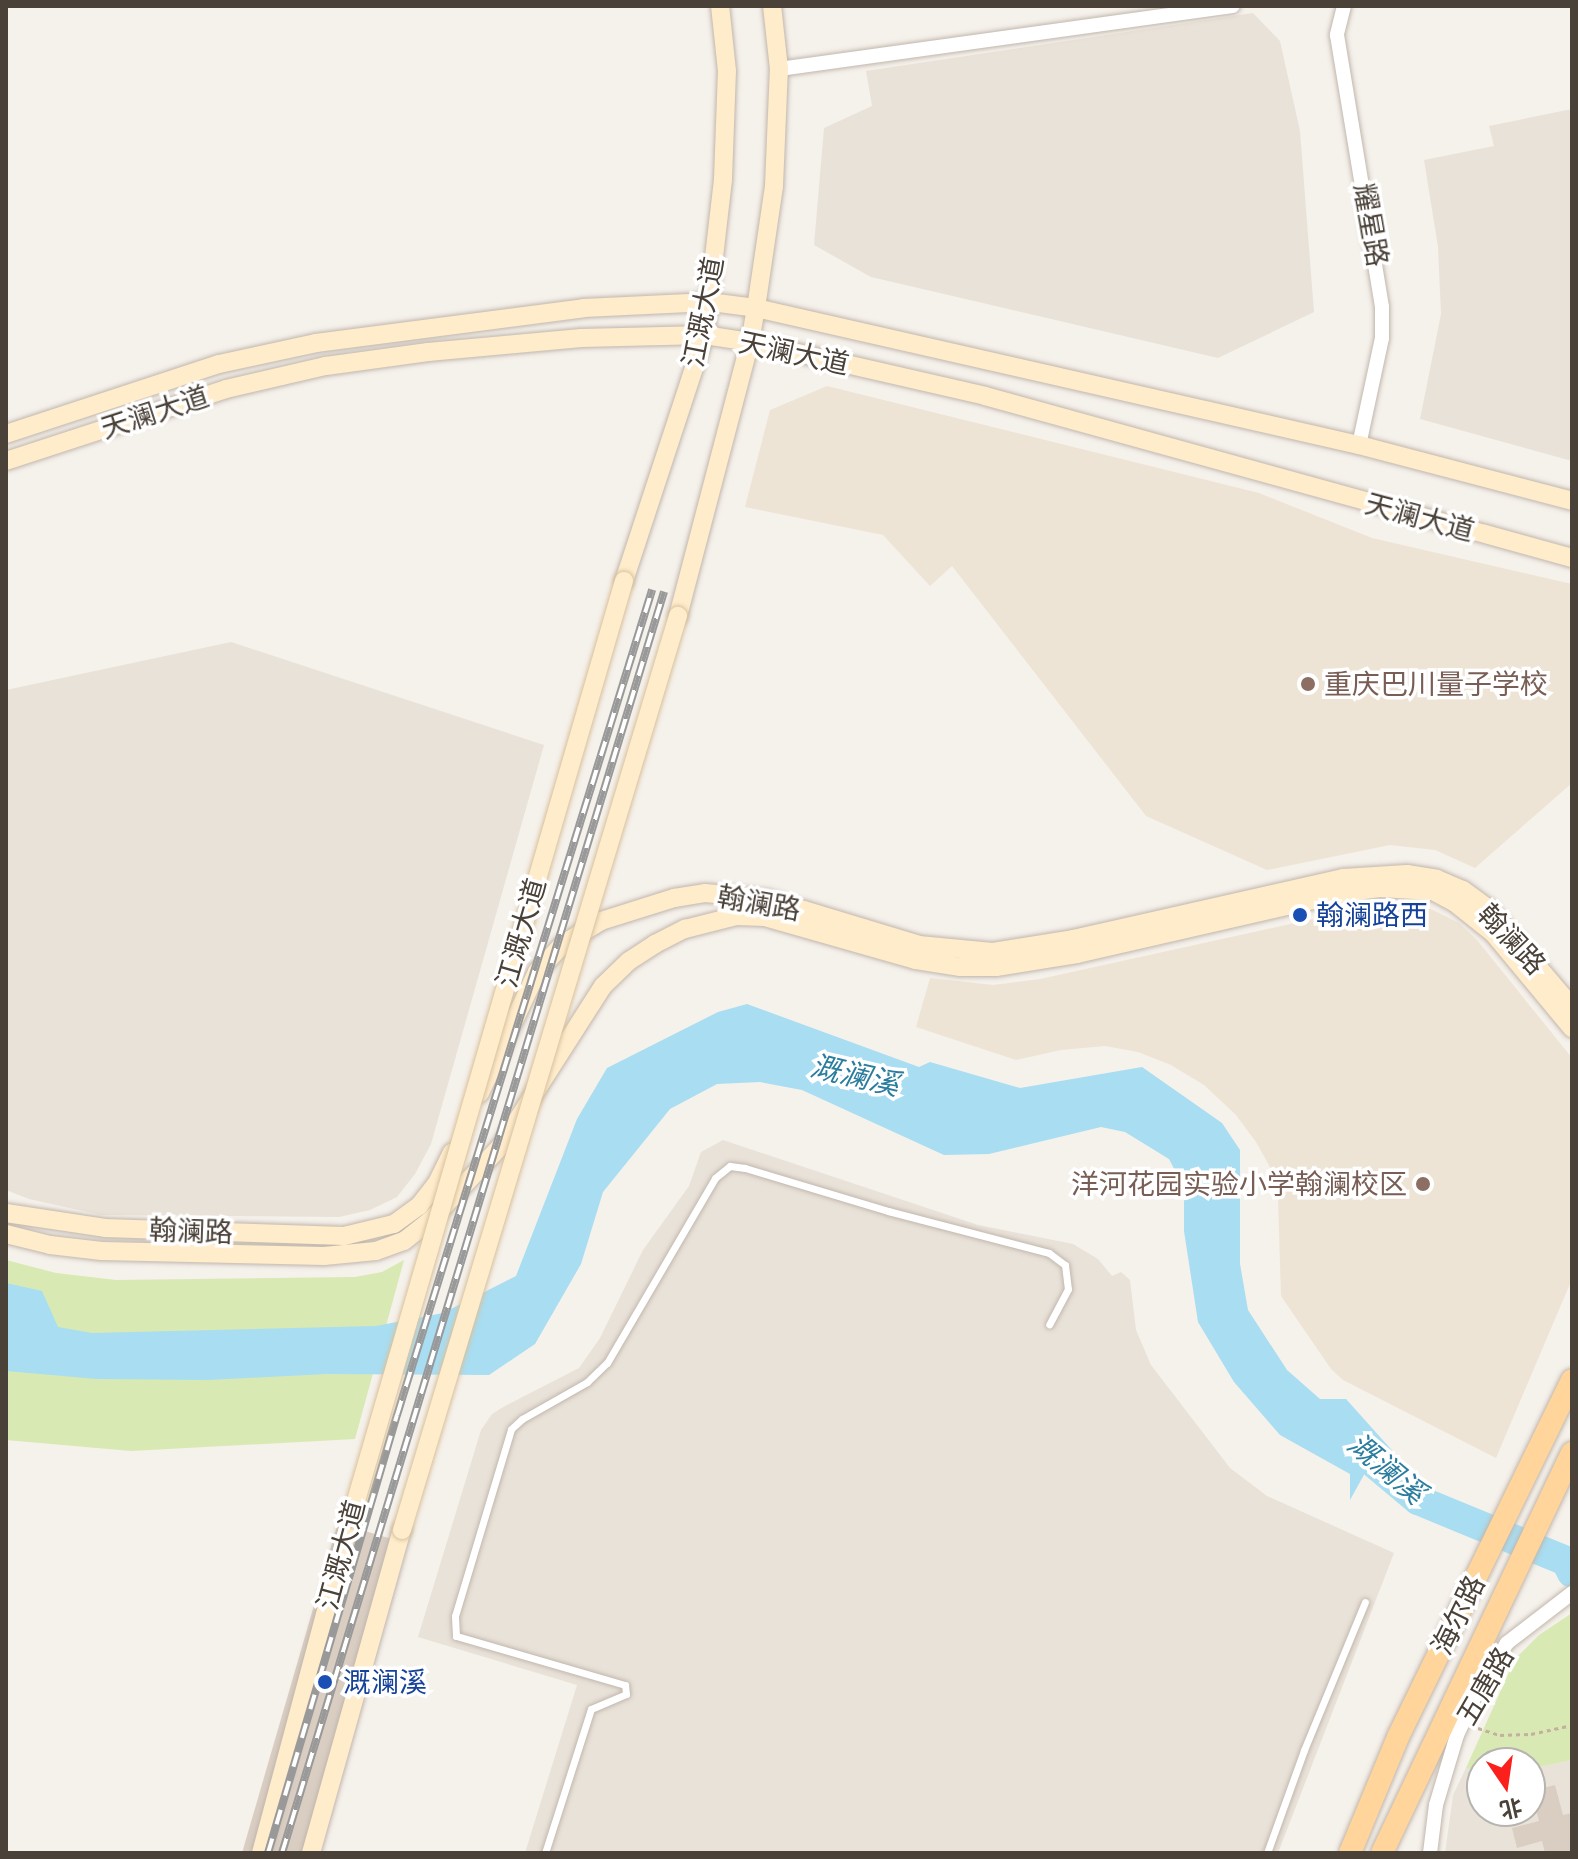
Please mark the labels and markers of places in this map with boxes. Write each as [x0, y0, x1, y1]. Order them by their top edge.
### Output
place label: 重庆巴川量子学校 [1324, 667, 1548, 701]
marker: 重庆巴川量子学校 [1299, 675, 1317, 693]
place label: 翰澜路西 [1316, 898, 1428, 932]
marker: 翰澜路西 [1291, 906, 1309, 924]
place label: 洋河花园实验小学翰澜校区 [1071, 1167, 1407, 1201]
marker: 洋河花园实验小学翰澜校区 [1414, 1175, 1432, 1193]
place label: 溉澜溪 [343, 1665, 427, 1699]
marker: 溉澜溪 [314, 1671, 336, 1693]

